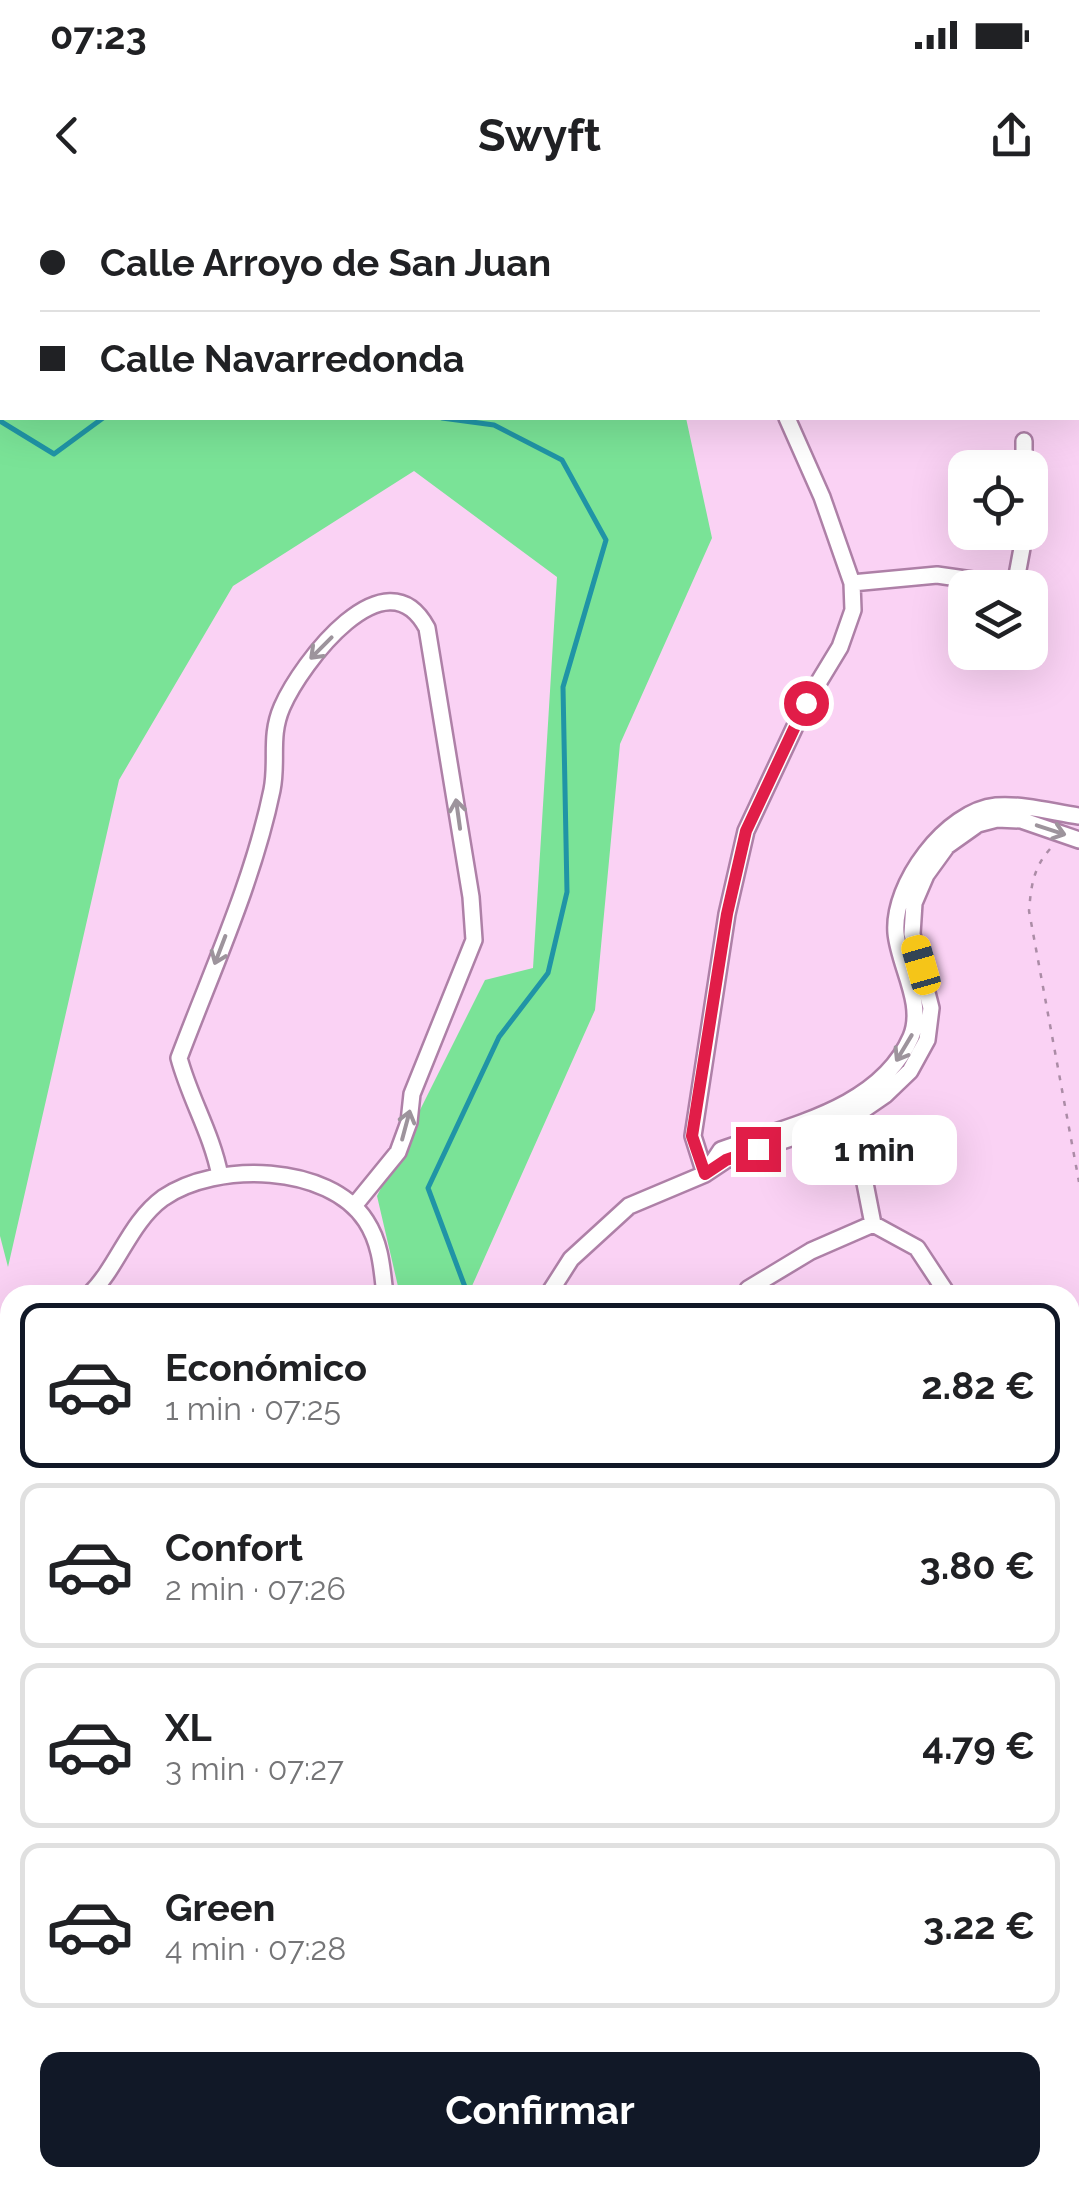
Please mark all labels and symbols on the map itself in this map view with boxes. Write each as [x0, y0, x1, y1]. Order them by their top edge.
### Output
one-way arrow [310, 636, 334, 660]
route start [784, 681, 829, 726]
one-way arrow [449, 799, 467, 831]
one-way arrow [1035, 823, 1066, 841]
car [898, 932, 944, 998]
one-way arrow [210, 934, 228, 965]
one-way arrow [894, 1033, 914, 1062]
one-way arrow [398, 1110, 417, 1142]
callout: 1 min [793, 1114, 958, 1184]
route end [736, 1127, 781, 1172]

